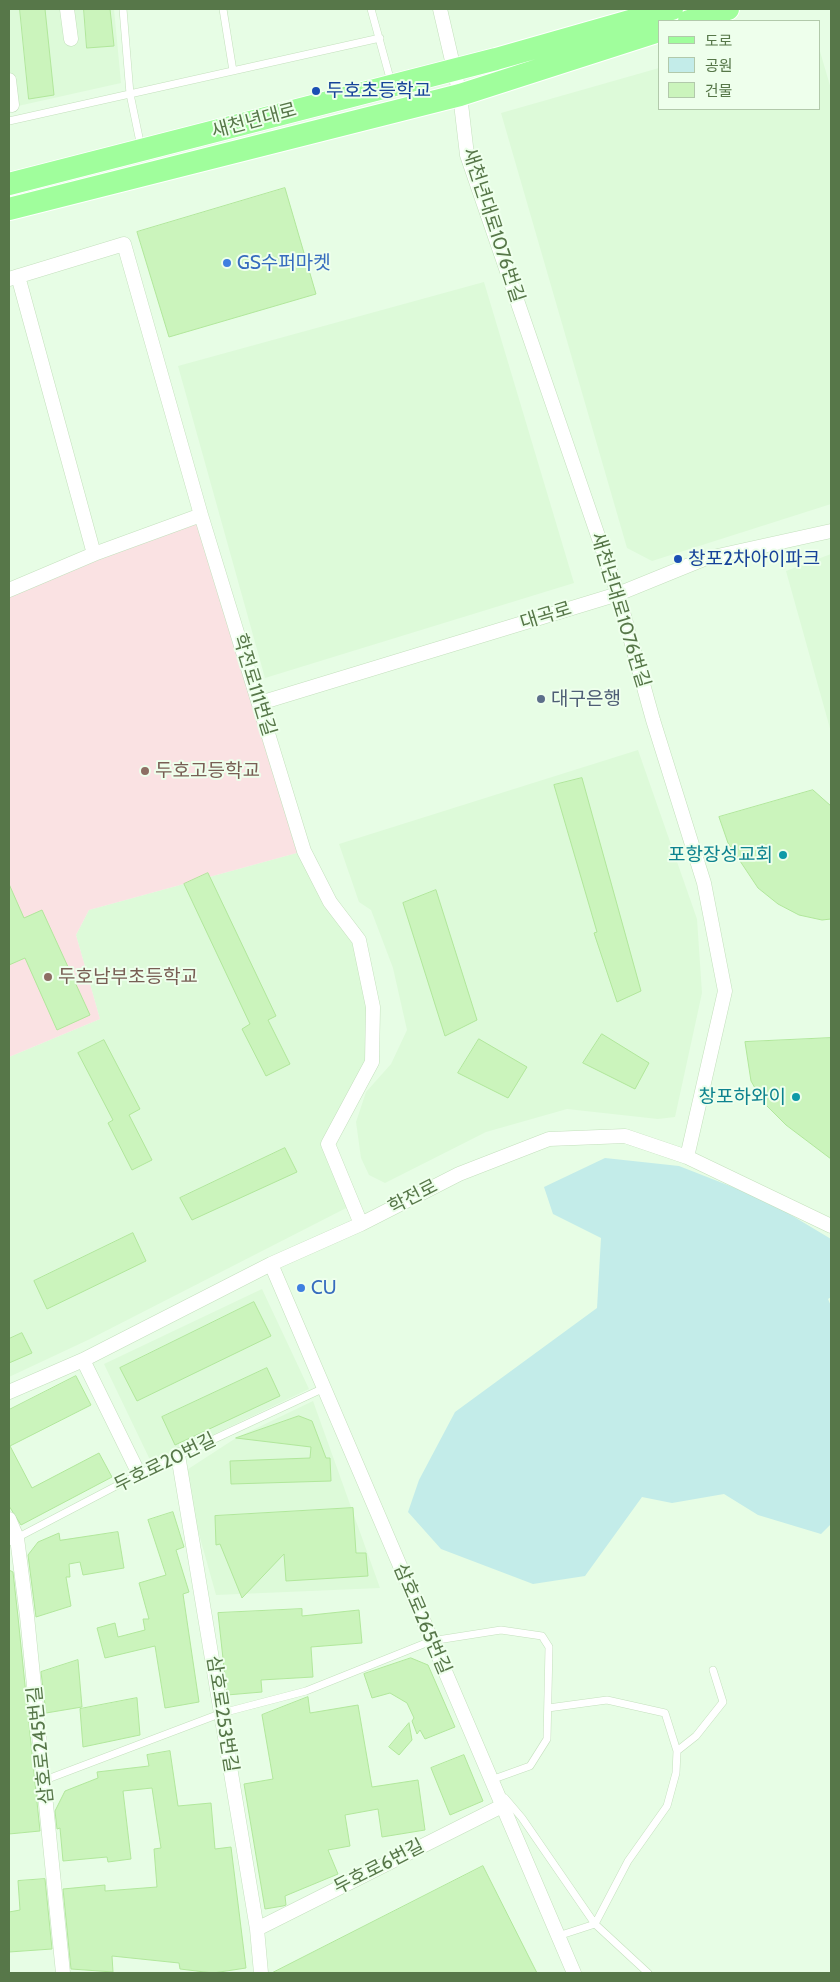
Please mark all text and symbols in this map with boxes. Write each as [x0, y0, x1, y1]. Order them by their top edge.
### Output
legend [658, 20, 820, 110]
text: 도로 [705, 32, 733, 50]
text: 공원 [705, 57, 733, 75]
place label: 두호초등학교 [326, 80, 431, 102]
text: 건물 [705, 82, 733, 100]
marker: 두호초등학교 [310, 85, 322, 97]
street label: 새천년대로 [209, 99, 299, 143]
street label: 새천년대로1076번길 [457, 145, 529, 305]
place label: GS수퍼마켓 [237, 252, 331, 274]
marker: GS수퍼마켓 [221, 257, 233, 269]
street label: 새천년대로1076번길 [585, 529, 655, 691]
place label: 창포2차아이파크 [688, 548, 820, 570]
marker: 창포2차아이파크 [672, 553, 684, 565]
street label: 대곡로 [518, 597, 574, 635]
street label: 학전로111번길 [228, 631, 280, 739]
place label: 대구은행 [551, 688, 621, 710]
marker: 대구은행 [535, 693, 547, 705]
place label: 두호고등학교 [155, 760, 260, 782]
marker: 두호고등학교 [139, 765, 151, 777]
place label: 포항장성교회 [668, 844, 773, 866]
marker: 포항장성교회 [777, 849, 789, 861]
place label: 두호남부초등학교 [58, 966, 198, 988]
marker: 두호남부초등학교 [42, 971, 54, 983]
place label: 창포하와이 [699, 1086, 786, 1108]
marker: 창포하와이 [790, 1091, 802, 1103]
street label: 학전로 [384, 1175, 442, 1219]
place label: CU [311, 1277, 336, 1299]
marker: CU [295, 1282, 307, 1294]
street label: 두호로20번길 [110, 1429, 220, 1497]
street label: 삼호로265번길 [388, 1560, 456, 1678]
street label: 삼호로253번길 [202, 1654, 242, 1774]
street label: 삼호로245번길 [23, 1685, 59, 1805]
street label: 두호로6번길 [330, 1835, 428, 1899]

